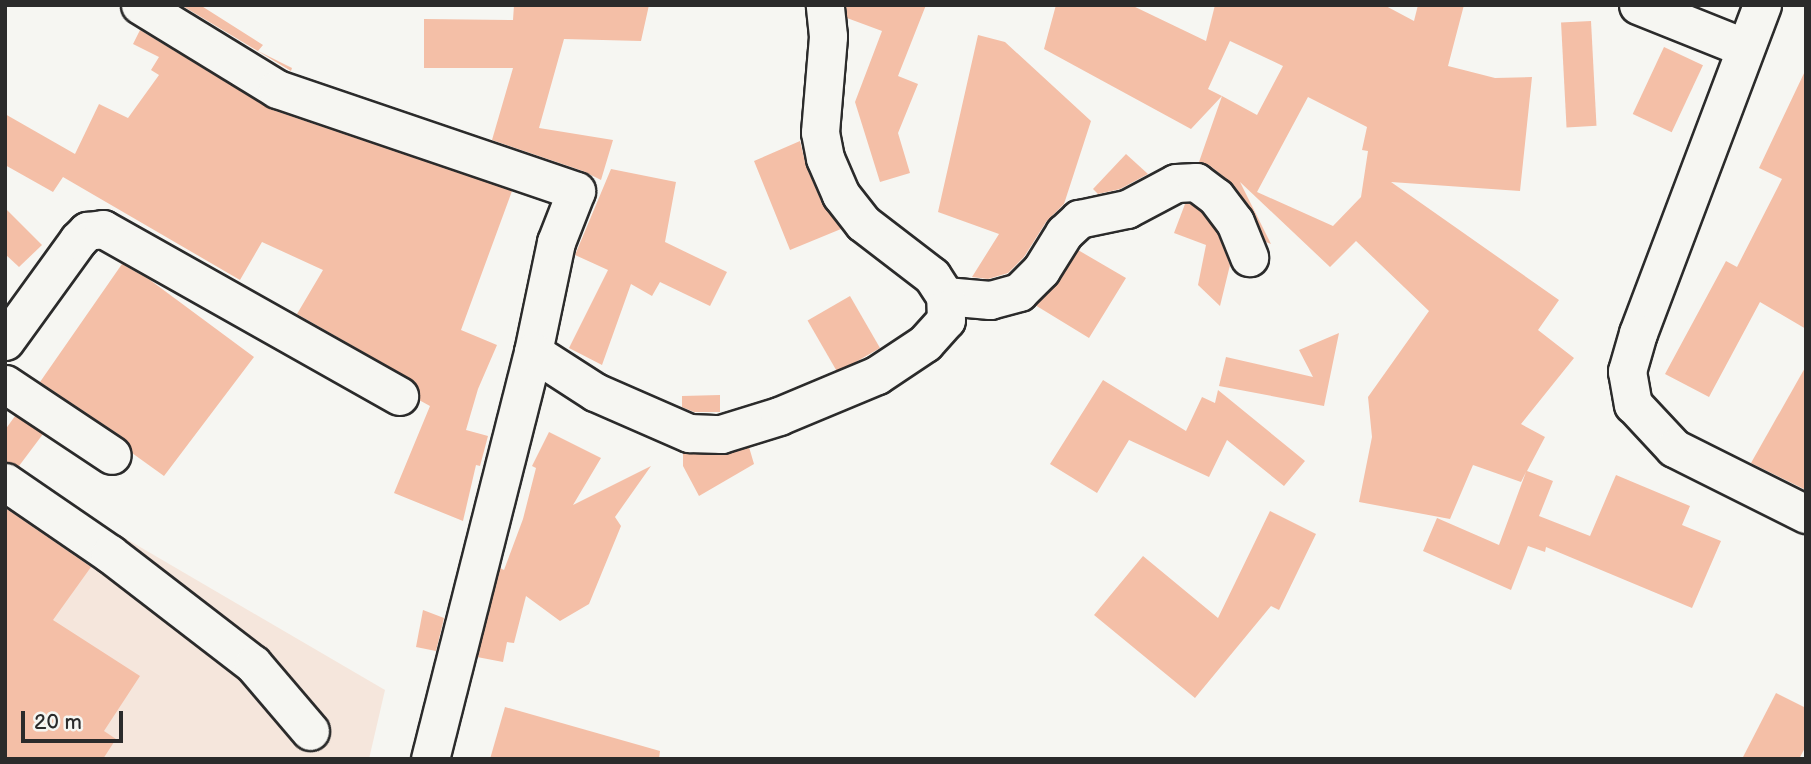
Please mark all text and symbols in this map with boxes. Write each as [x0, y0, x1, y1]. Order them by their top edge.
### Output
scale bar [24, 698, 126, 742]
text: 20 m [34, 710, 82, 735]

